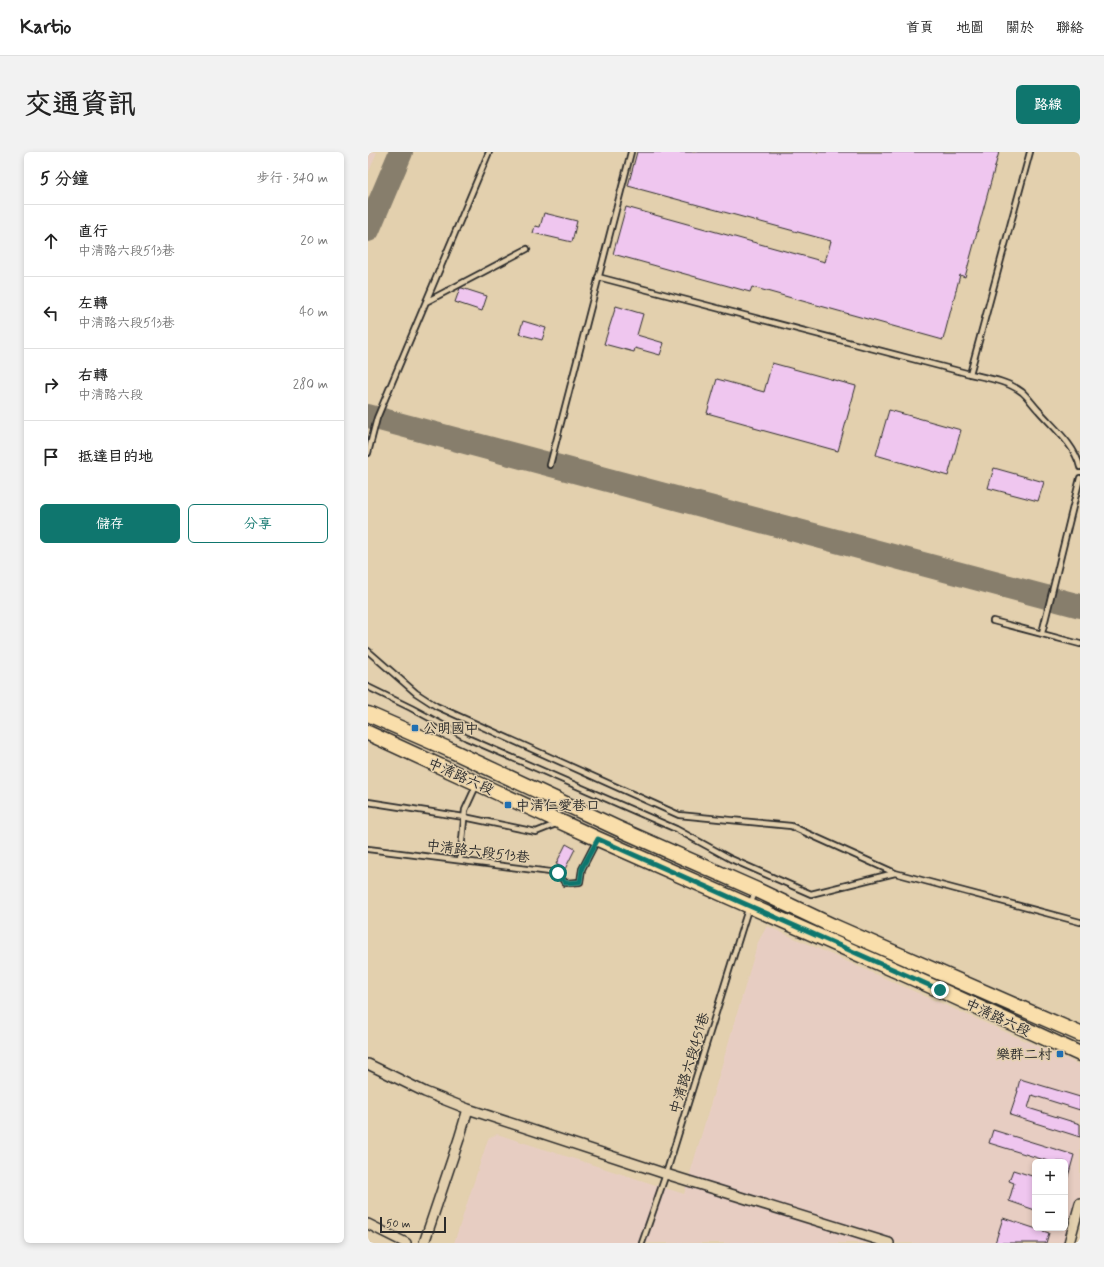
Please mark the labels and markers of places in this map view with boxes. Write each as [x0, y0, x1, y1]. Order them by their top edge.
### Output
place label: 公明國中 [423, 720, 479, 738]
marker: 公明國中 [410, 723, 420, 733]
place label: 中清仁愛巷口 [516, 797, 600, 815]
marker: 中清仁愛巷口 [503, 800, 513, 810]
place label: 樂群二村 [996, 1046, 1052, 1064]
marker: 樂群二村 [1055, 1049, 1065, 1059]

